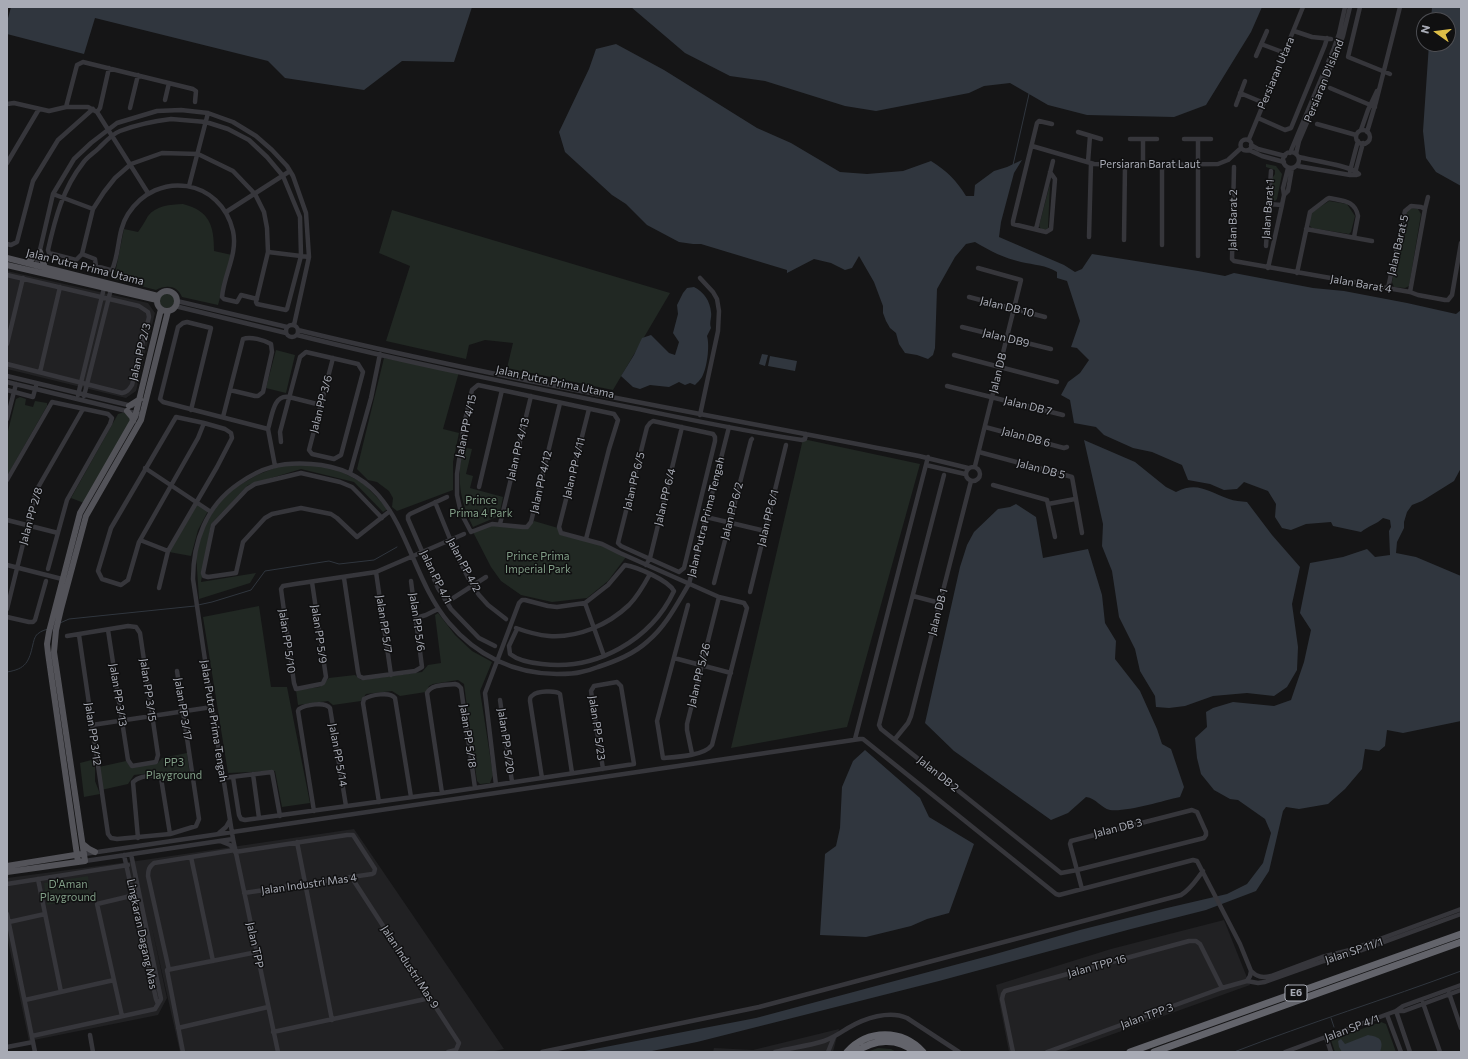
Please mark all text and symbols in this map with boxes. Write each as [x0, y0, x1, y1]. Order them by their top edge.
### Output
north arrow [1416, 12, 1456, 52]
text: N [1418, 24, 1432, 35]
street label: Persiaran Utara [1255, 35, 1297, 111]
street label: Persiaran D'Island [1301, 38, 1347, 124]
street label: Persiaran Barat Laut [1100, 157, 1200, 171]
street label: Jalan Barat 1 [1259, 179, 1277, 239]
street label: Jalan Barat 2 [1226, 189, 1240, 251]
street label: Jalan Barat 5 [1385, 213, 1411, 277]
street label: Jalan Putra Prima Utama [25, 246, 145, 288]
street label: Jalan Barat 4 [1329, 272, 1393, 296]
street label: Jalan DB 10 [979, 294, 1035, 320]
street label: Jalan PP 2/3 [126, 322, 154, 382]
street label: Jalan DB9 [981, 326, 1031, 350]
street label: Jalan DB [987, 351, 1009, 395]
street label: Jalan Putra Prima Utama [495, 363, 615, 401]
street label: Jalan PP 3/6 [307, 374, 335, 434]
street label: Jalan PP 4/15 [453, 393, 479, 459]
street label: Jalan DB 7 [1003, 394, 1053, 418]
street label: Jalan PP 4/13 [504, 416, 532, 482]
street label: Jalan DB 6 [1000, 424, 1052, 450]
street label: Jalan PP 4/11 [560, 436, 588, 500]
street label: Jalan PP 4/12 [527, 449, 555, 515]
street label: Jalan PP 6/5 [620, 451, 648, 511]
street label: Jalan Putra Prima Tengah [685, 456, 727, 578]
street label: Jalan DB 5 [1015, 456, 1067, 482]
street label: Jalan PP 6/4 [651, 467, 679, 527]
street label: Jalan PP 6/2 [718, 481, 746, 541]
street label: Jalan PP 2/8 [16, 486, 46, 546]
street label: Jalan PP 6/1 [755, 488, 781, 548]
park label: Prince Prima 4 Park [449, 493, 513, 519]
street label: Jalan PP 4/2 [444, 536, 484, 594]
street label: Jalan PP 4/1 [417, 548, 455, 606]
park label: Prince Prima Imperial Park [505, 549, 571, 575]
street label: Jalan DB 1 [925, 587, 951, 637]
street label: Jalan PP 5/6 [406, 592, 428, 652]
street label: Jalan PP 5/7 [373, 594, 395, 654]
street label: Jalan PP 5/9 [308, 604, 330, 664]
street label: Jalan PP 5/10 [276, 608, 298, 674]
street label: Jalan PP 5/26 [685, 642, 713, 708]
street label: Jalan PP 3/15 [137, 657, 159, 723]
street label: Jalan Putra Prima Tengah [198, 659, 230, 783]
street label: Jalan PP 3/13 [106, 662, 130, 728]
street label: Jalan PP 3/17 [172, 677, 194, 741]
street label: Jalan PP 5/23 [586, 695, 608, 761]
street label: Jalan PP 3/12 [82, 702, 104, 766]
street label: Jalan PP 5/18 [457, 703, 479, 769]
street label: Jalan PP 5/20 [495, 707, 517, 775]
street label: Jalan PP 5/14 [326, 722, 350, 788]
street label: Jalan DB 2 [915, 753, 961, 795]
park label: PP3 Playground [146, 755, 202, 781]
street label: Jalan DB 3 [1092, 816, 1144, 840]
street label: Jalan Industri Mas 4 [260, 871, 358, 897]
park label: D'Aman Playground [40, 877, 96, 903]
street label: Lingkaran Dagang Mas [124, 878, 160, 990]
street label: Jalan TPP [244, 921, 266, 969]
street label: Jalan Industri Mas 9 [378, 923, 442, 1011]
street label: Jalan SP 11/1 [1323, 935, 1385, 967]
street label: Jalan TPP 16 [1066, 952, 1128, 980]
road number: E6 [1285, 985, 1307, 1001]
street label: Jalan TPP 3 [1119, 1000, 1175, 1032]
street label: Jalan SP 4/1 [1323, 1012, 1381, 1044]

